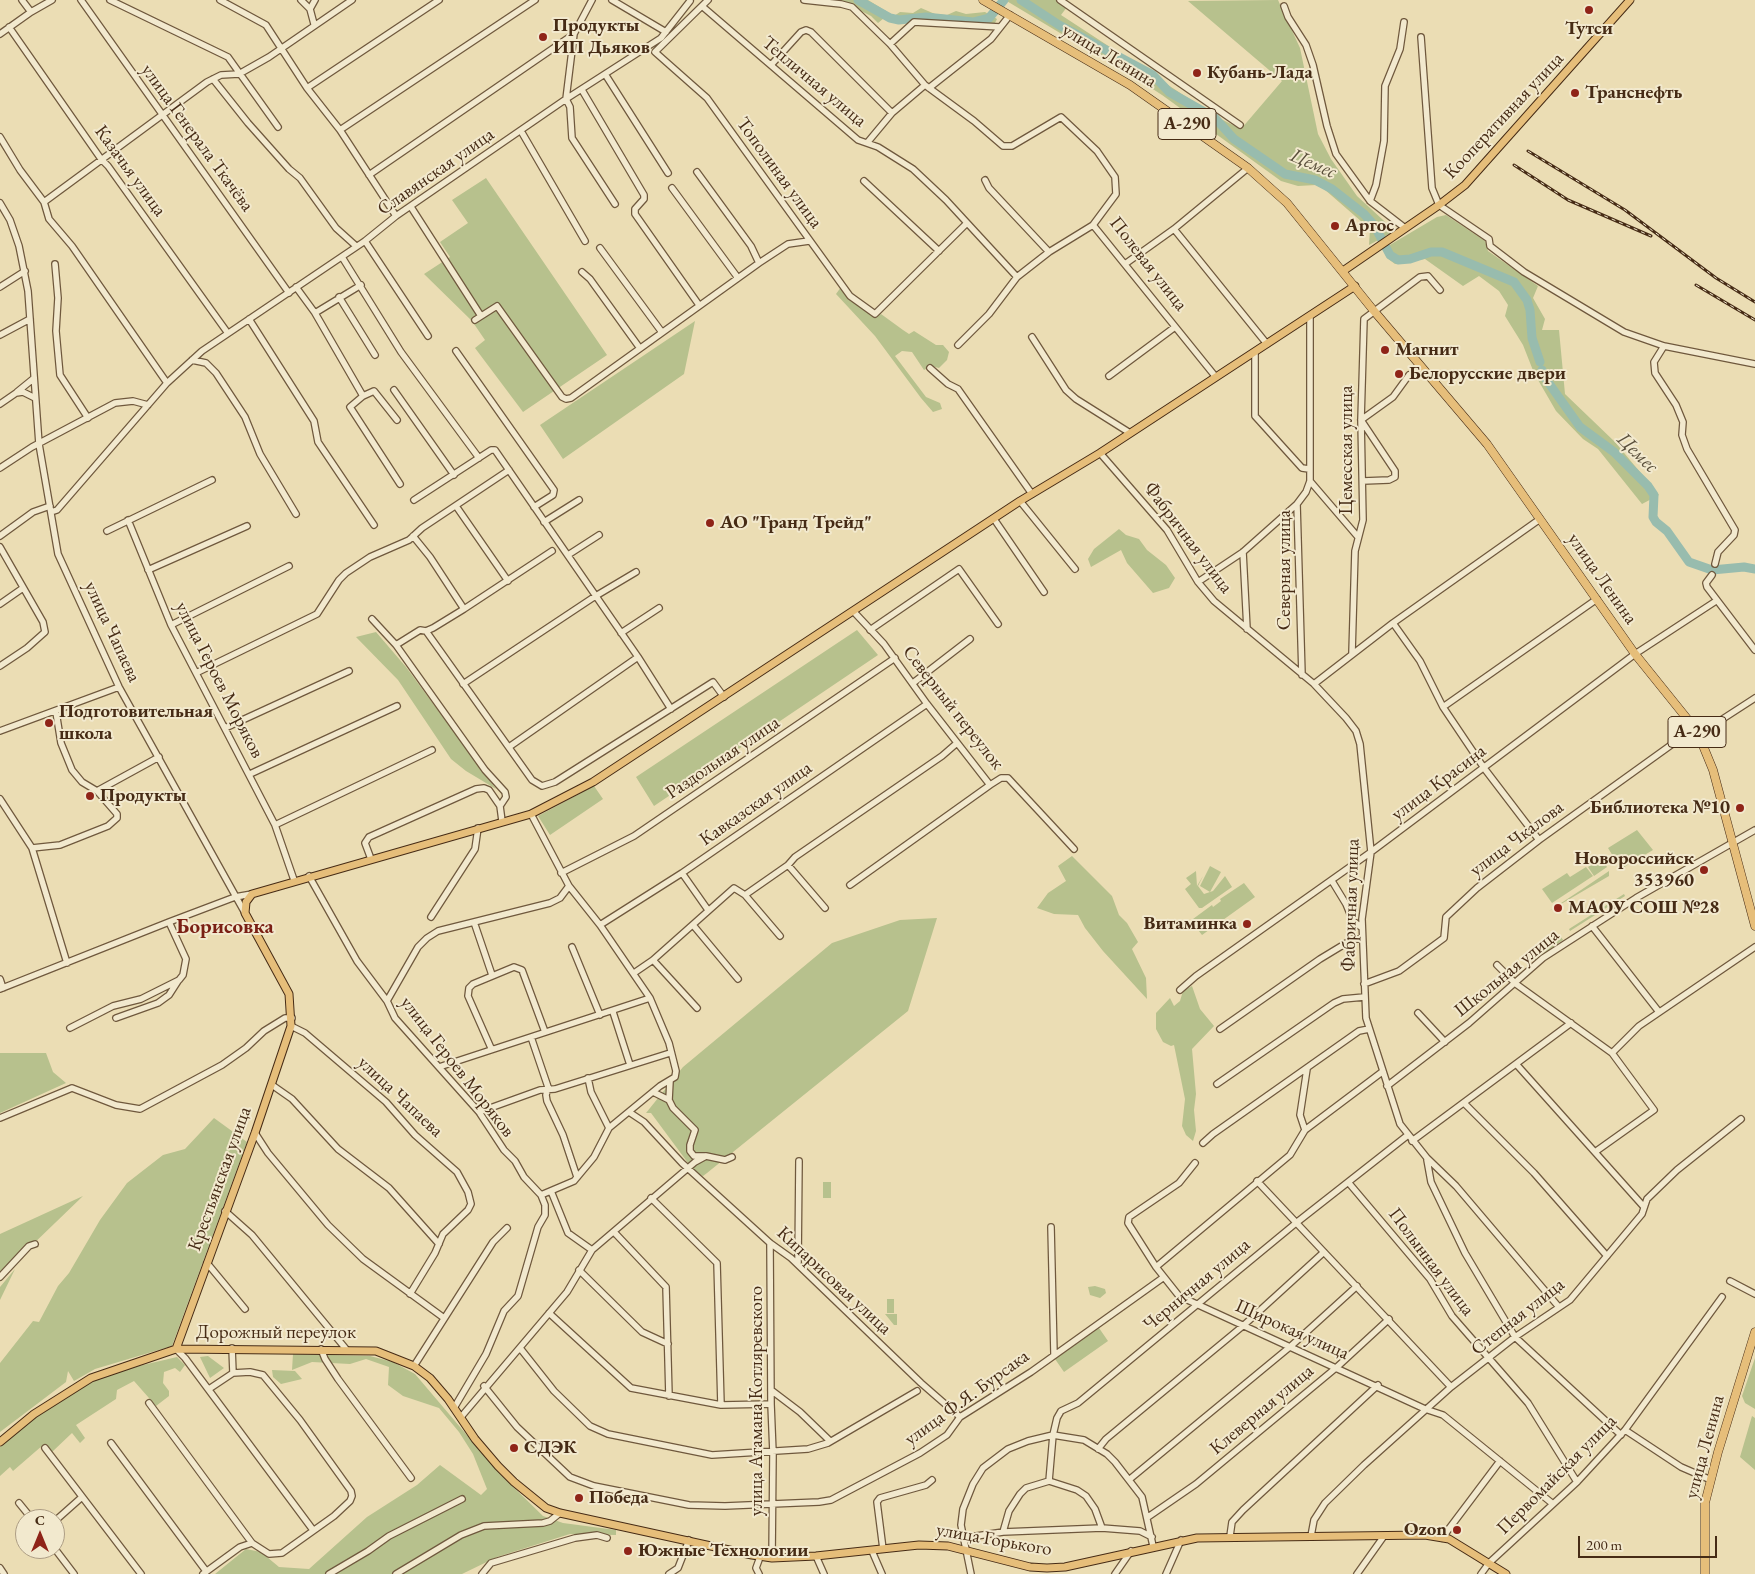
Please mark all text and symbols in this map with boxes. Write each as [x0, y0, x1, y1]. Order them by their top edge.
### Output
marker: Тутси [1583, 4, 1595, 16]
place label: Продукты ИП Дьяков [553, 15, 650, 59]
place label: Тутси [1565, 18, 1613, 40]
street label: улица Ленина [1057, 19, 1161, 93]
marker: Продукты ИП Дьяков [537, 31, 549, 43]
street label: Тепличная улица [757, 32, 871, 132]
street label: Кооперативная улица [1439, 48, 1569, 184]
street label: улица Генерала Ткачёва [136, 60, 258, 216]
place label: Кубань-Лада [1207, 62, 1313, 84]
marker: Кубань-Лада [1191, 67, 1203, 79]
place label: Транснефть [1585, 82, 1682, 104]
marker: Транснефть [1569, 87, 1581, 99]
road number: А-290 [1158, 108, 1216, 140]
street label: Тополиная улица [731, 113, 827, 233]
street label: Казачья улица [89, 121, 171, 221]
street label: Славянская улица [373, 123, 499, 221]
water label: Цемес [1286, 144, 1340, 184]
street label: Полевая улица [1104, 212, 1192, 316]
place label: Аргос [1345, 215, 1394, 237]
marker: Аргос [1329, 220, 1341, 232]
place label: Магнит [1395, 339, 1459, 361]
marker: Магнит [1379, 344, 1391, 356]
place label: Белорусские двери [1409, 363, 1566, 385]
marker: Белорусские двери [1393, 368, 1405, 380]
street label: Цемесская улица [1336, 385, 1358, 515]
water label: Цемес [1612, 428, 1662, 478]
street label: Фабричная улица [1139, 478, 1237, 598]
street label: Северная улица [1274, 510, 1296, 630]
place label: АО "Гранд Трейд" [720, 512, 872, 534]
marker: АО "Гранд Трейд" [704, 517, 716, 529]
street label: улица Ленина [1562, 529, 1642, 629]
street label: улица Чапаева [79, 578, 145, 686]
street label: улица Героев Моряков [170, 598, 268, 762]
street label: Северный переулок [897, 641, 1009, 775]
place label: Подготовительная школа [59, 701, 213, 745]
street label: Раздольная улица [662, 712, 784, 804]
road number: А-290 [1668, 716, 1726, 748]
marker: Подготовительная школа [43, 717, 55, 729]
street label: улица Красина [1387, 740, 1491, 826]
street label: Кавказская улица [695, 757, 817, 851]
place label: Продукты [100, 785, 186, 807]
marker: Продукты [84, 790, 96, 802]
street label: улица Чкалова [1466, 796, 1568, 882]
place label: Библиотека №10 [1590, 797, 1730, 819]
marker: Библиотека №10 [1734, 802, 1746, 814]
street label: Фабричная улица [1337, 838, 1365, 972]
place label: Новороссийск 353960 [1574, 848, 1694, 892]
marker: Новороссийск 353960 [1698, 864, 1710, 876]
place label: МАОУ СОШ №28 [1568, 897, 1719, 919]
marker: МАОУ СОШ №28 [1552, 902, 1564, 914]
place label: Витаминка [1144, 913, 1237, 935]
district label: Борисовка [176, 914, 274, 940]
marker: Витаминка [1241, 918, 1253, 930]
street label: Школьная улица [1450, 924, 1564, 1022]
street label: улица Героев Моряков [395, 992, 519, 1142]
street label: улица Чапаева [352, 1052, 448, 1142]
street label: Крестьянская улица [183, 1104, 257, 1254]
street label: Полынная улица [1383, 1203, 1479, 1321]
street label: Кипарисовая улица [772, 1222, 896, 1340]
street label: Черничная улица [1139, 1234, 1255, 1336]
street label: Степная улица [1467, 1273, 1569, 1361]
street label: улица Атамана Котляревского [746, 1286, 768, 1516]
street label: Широкая улица [1232, 1295, 1352, 1365]
street label: Дорожный переулок [196, 1322, 356, 1344]
street label: улица Ф.Я. Бурсака [900, 1345, 1034, 1451]
street label: Клеверная улица [1205, 1360, 1319, 1460]
street label: улица Ленина [1680, 1393, 1730, 1501]
street label: Первомайская улица [1492, 1410, 1622, 1540]
place label: СДЭК [524, 1437, 577, 1459]
marker: СДЭК [508, 1442, 520, 1454]
place label: Победа [589, 1487, 649, 1509]
marker: Победа [573, 1492, 585, 1504]
north arrow [15, 1509, 65, 1559]
text: С [35, 1511, 45, 1529]
street label: улица Горького [934, 1519, 1054, 1561]
place label: Ozon [1404, 1519, 1447, 1541]
marker: Ozon [1451, 1524, 1463, 1536]
scale bar [1580, 1526, 1719, 1558]
text: 200 m [1586, 1535, 1622, 1554]
place label: Южные Технологии [638, 1540, 808, 1562]
marker: Южные Технологии [622, 1545, 634, 1557]

